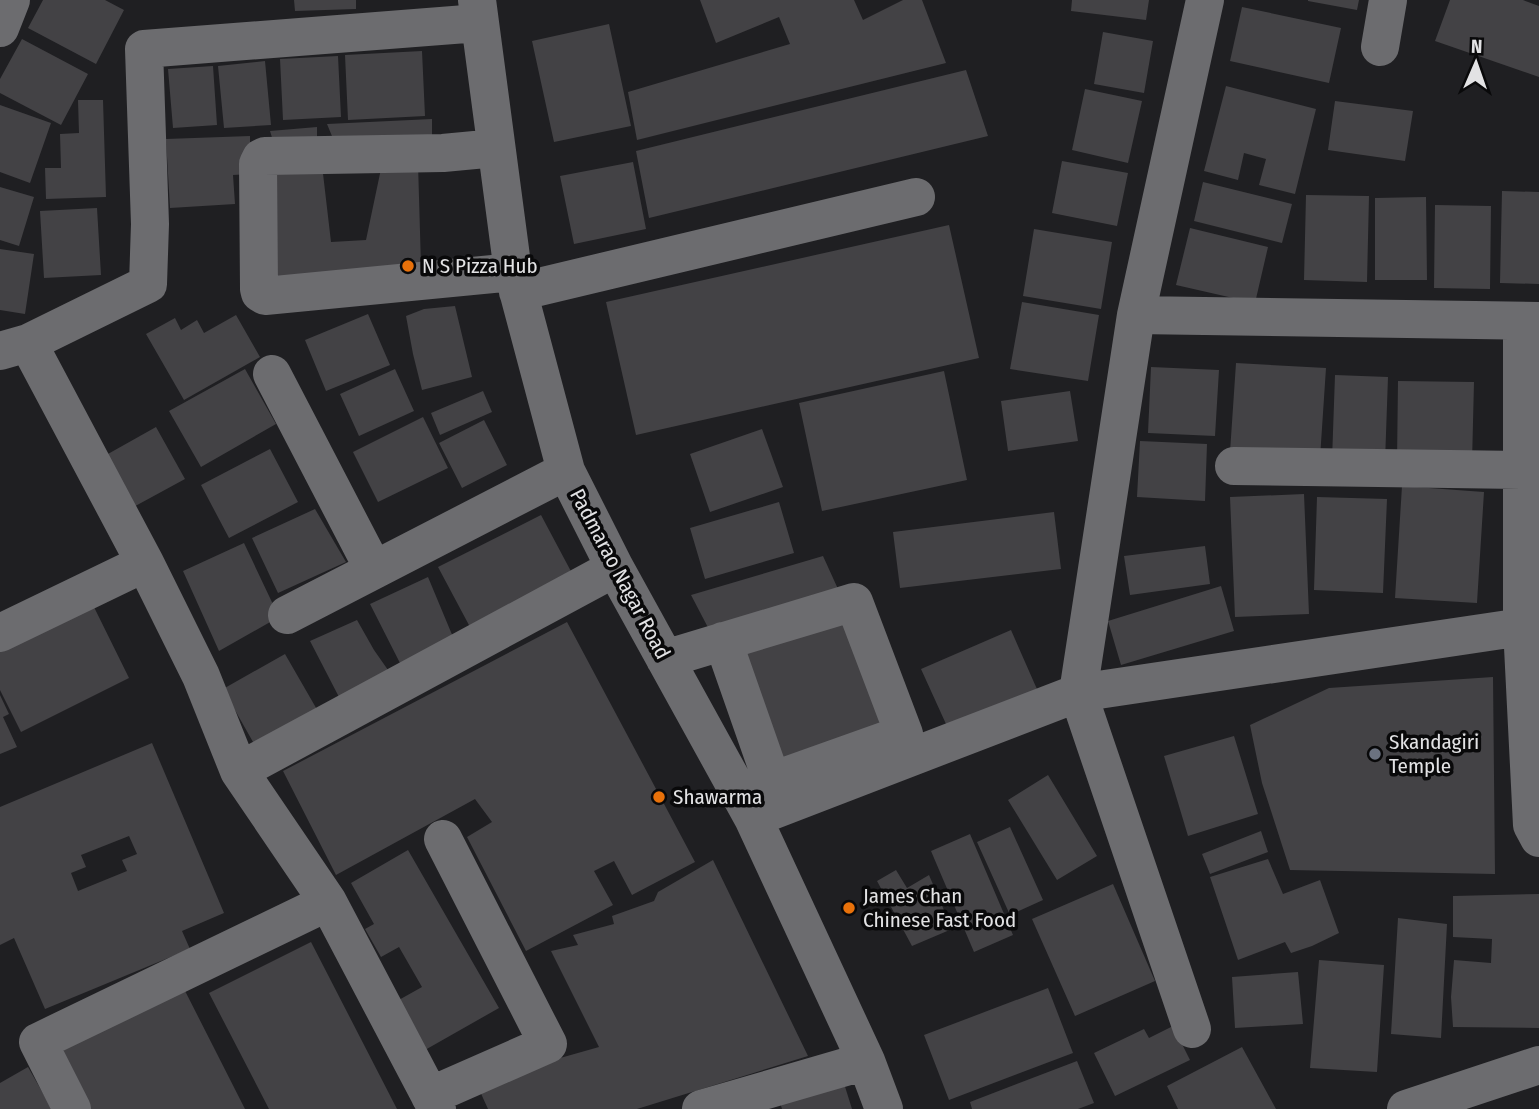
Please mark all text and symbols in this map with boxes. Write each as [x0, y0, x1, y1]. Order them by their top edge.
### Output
north arrow [1441, 28, 1511, 98]
text: N [1470, 35, 1483, 58]
place label: N S Pizza Hub [422, 253, 538, 279]
marker: N S Pizza Hub [400, 258, 416, 274]
street label: Padmarao Nagar Road [564, 484, 676, 664]
place label: Skandagiri Temple [1389, 729, 1479, 779]
marker: Skandagiri Temple [1367, 746, 1383, 762]
place label: Shawarma [673, 784, 762, 810]
marker: Shawarma [651, 789, 667, 805]
place label: James Chan Chinese Fast Food [863, 883, 1016, 933]
marker: James Chan Chinese Fast Food [841, 900, 857, 916]

